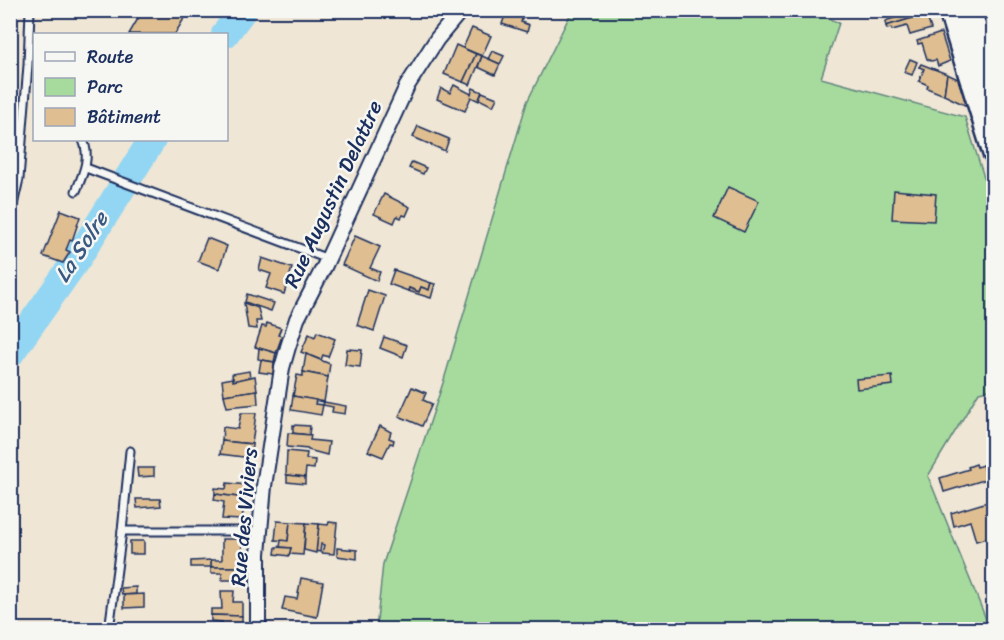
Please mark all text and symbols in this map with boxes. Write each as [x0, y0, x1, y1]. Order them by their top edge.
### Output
legend [33, 33, 228, 141]
text: Route [87, 41, 134, 73]
text: Parc [87, 71, 123, 103]
street label: Rue Augustin Delattre [273, 93, 393, 294]
text: Bâtiment [87, 101, 161, 133]
water label: La Solre [43, 202, 120, 290]
street label: Rue des Viviers [219, 446, 269, 588]

